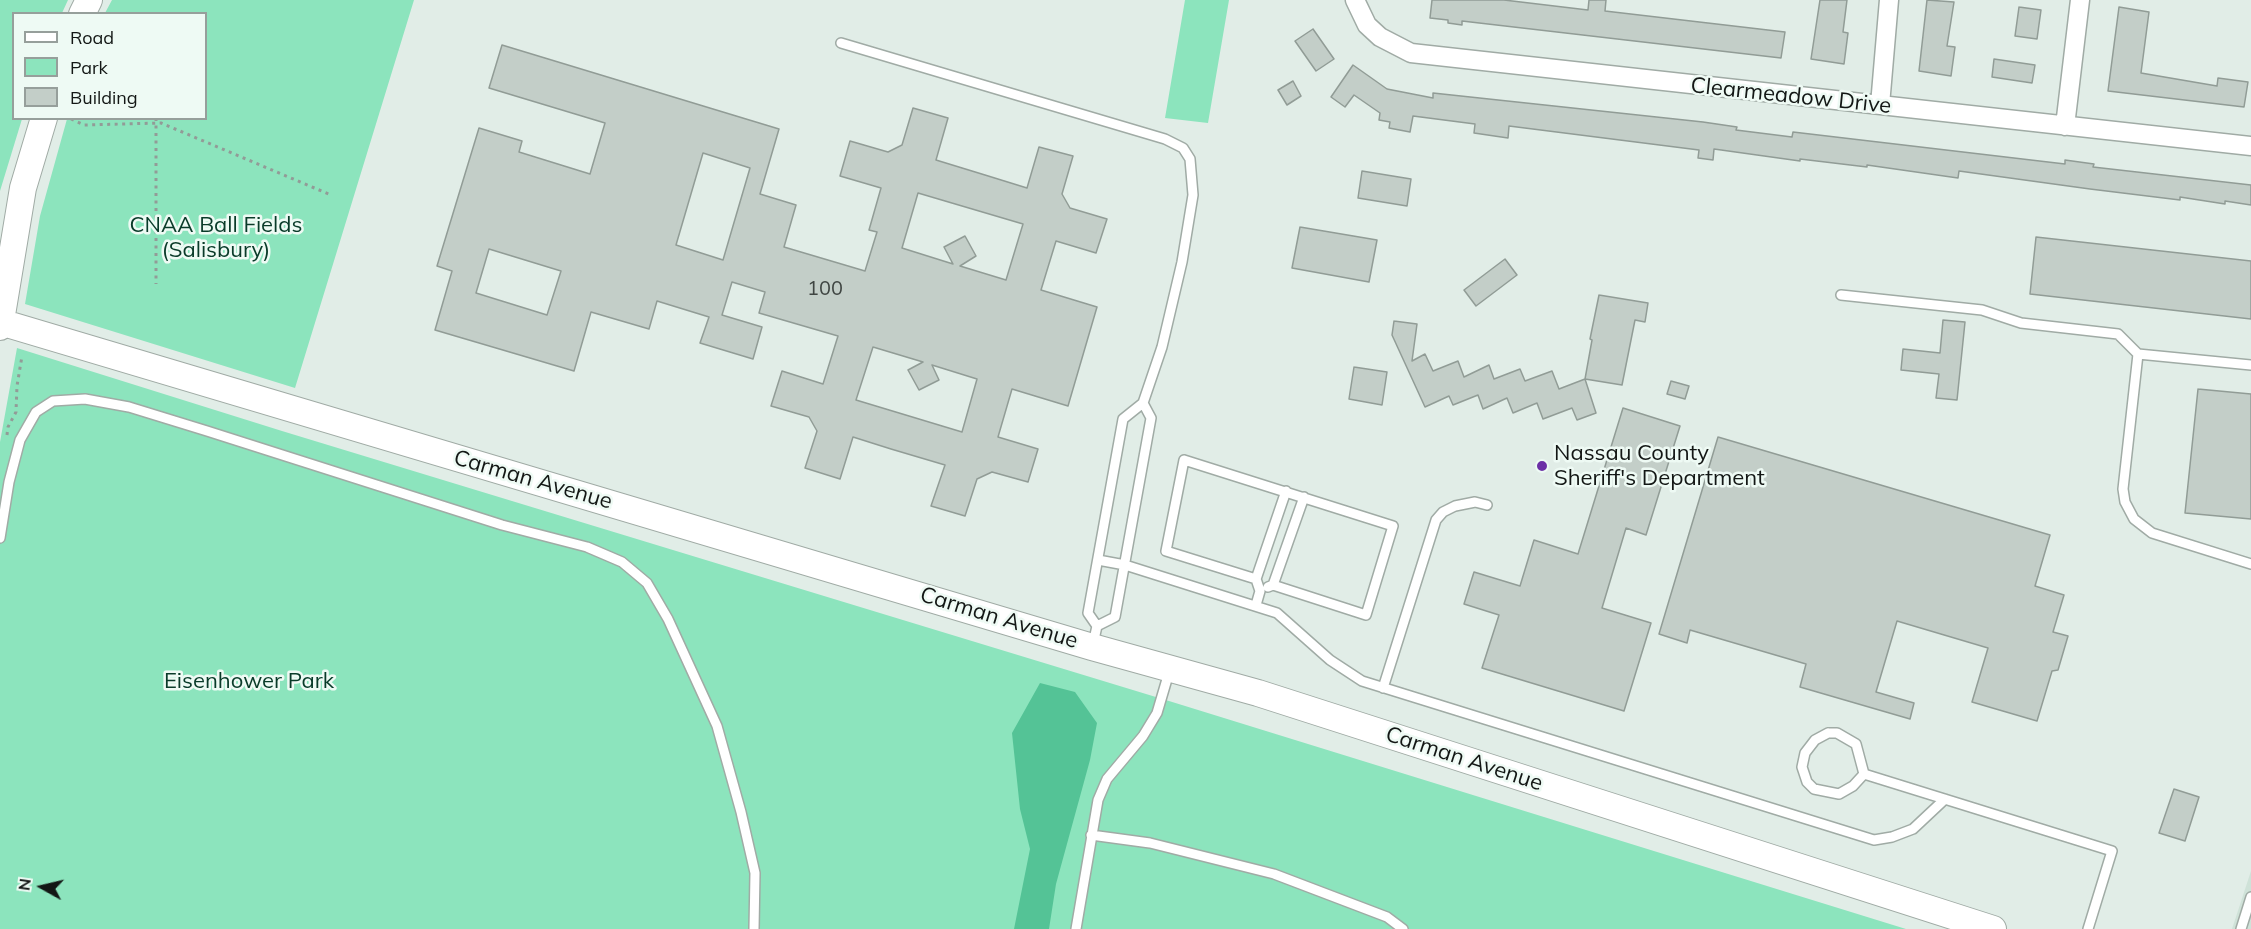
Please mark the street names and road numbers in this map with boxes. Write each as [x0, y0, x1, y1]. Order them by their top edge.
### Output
street label: Clearmeadow Drive [1689, 72, 1893, 120]
street label: Carman Avenue [451, 445, 615, 515]
street label: Carman Avenue [917, 581, 1081, 655]
street label: Carman Avenue [1382, 721, 1546, 797]

